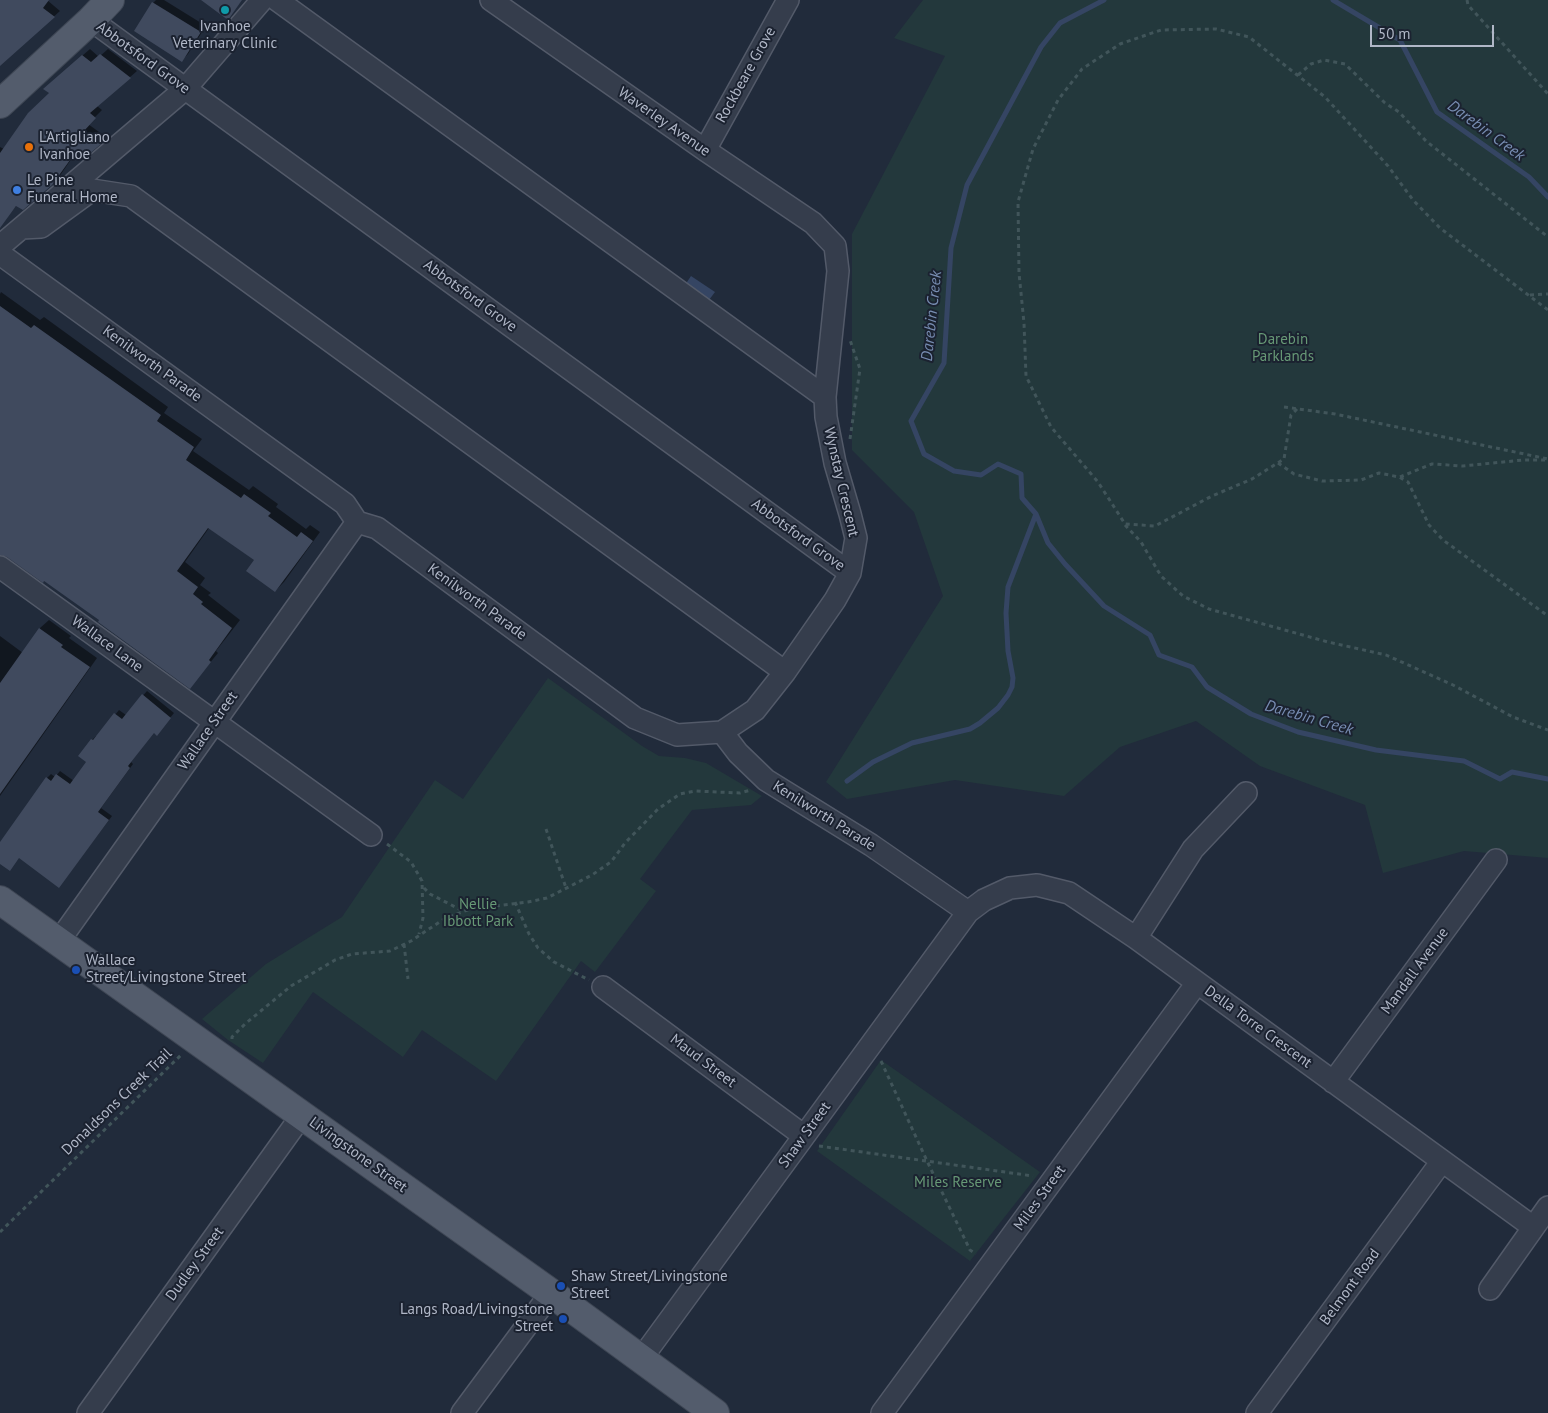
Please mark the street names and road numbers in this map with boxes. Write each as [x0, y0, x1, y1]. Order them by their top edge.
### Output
street label: Abbotsford Grove [93, 18, 193, 98]
street label: Rockbeare Grove [712, 24, 780, 126]
street label: Waverley Avenue [614, 83, 714, 161]
street label: Abbotsford Grove [420, 256, 520, 336]
street label: Kenilworth Parade [99, 322, 205, 406]
street label: Wynstay Crescent [820, 425, 862, 539]
street label: Abbotsford Grove [748, 495, 848, 575]
street label: Kenilworth Parade [424, 560, 530, 644]
street label: Wallace Lane [68, 612, 146, 676]
street label: Wallace Street [174, 688, 242, 774]
street label: Kenilworth Parade [769, 777, 879, 855]
street label: Mandall Avenue [1378, 924, 1452, 1018]
street label: Della Torre Crescent [1201, 982, 1315, 1072]
street label: Maud Street [667, 1030, 739, 1092]
street label: Donaldsons Creek Trail [58, 1045, 176, 1159]
street label: Shaw Street [775, 1099, 835, 1171]
street label: Livingstone Street [306, 1113, 410, 1197]
street label: Miles Street [1010, 1162, 1070, 1234]
street label: Dudley Street [162, 1224, 228, 1304]
street label: Belmont Road [1316, 1245, 1384, 1329]

